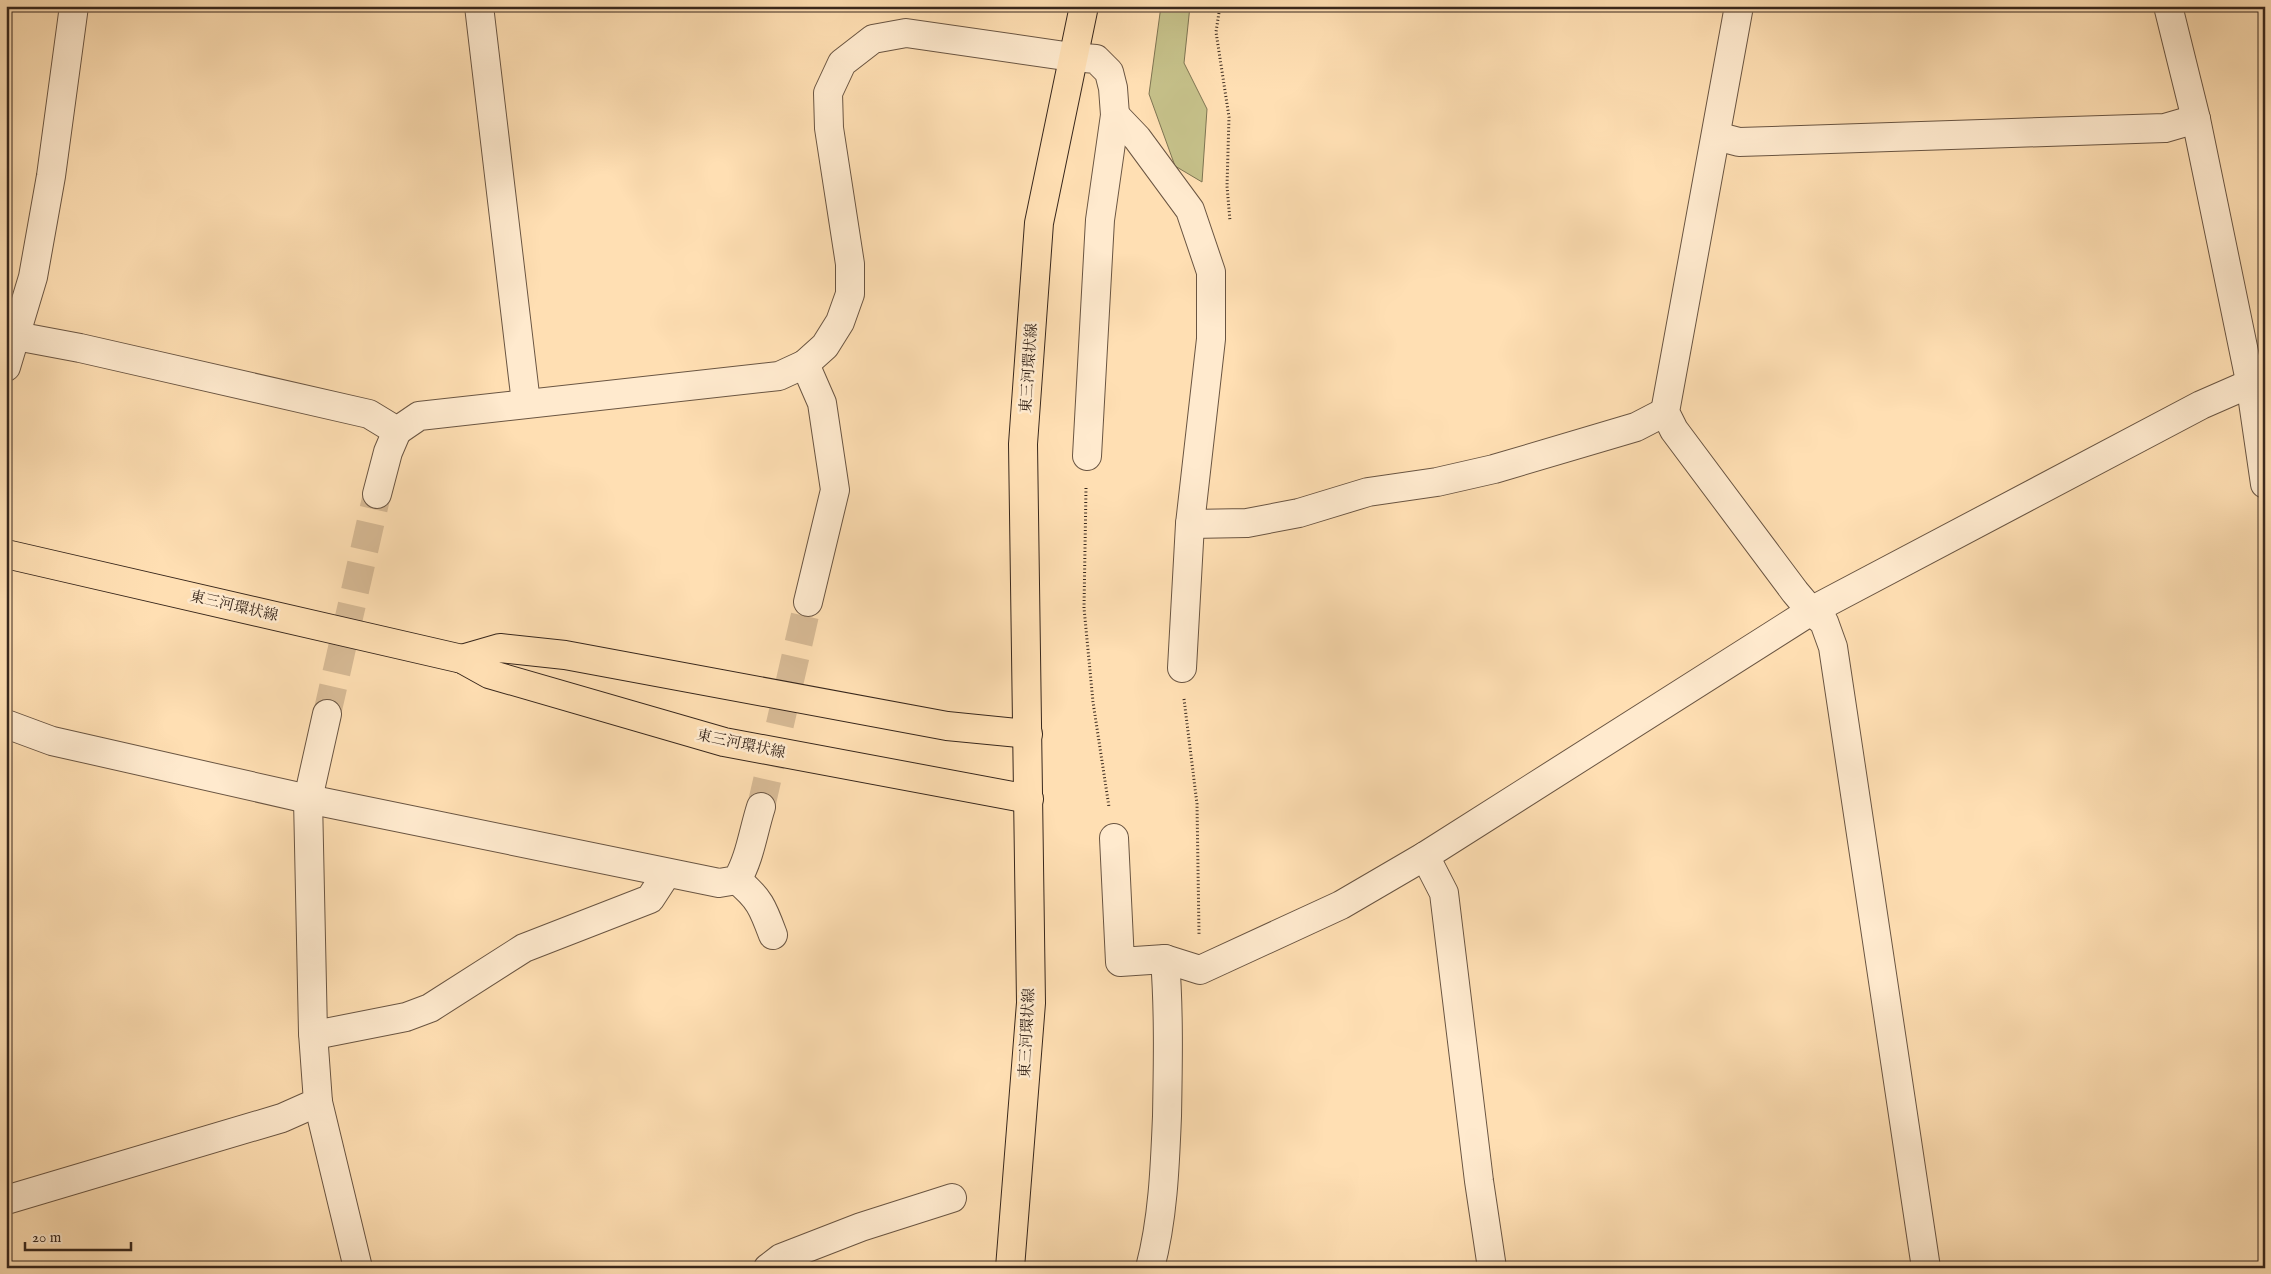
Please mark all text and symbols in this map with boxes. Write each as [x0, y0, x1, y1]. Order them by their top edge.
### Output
street label: 東三河環状線 [1016, 322, 1042, 414]
street label: 東三河環状線 [188, 587, 280, 625]
street label: 東三河環状線 [695, 725, 787, 763]
street label: 東三河環状線 [1015, 988, 1039, 1078]
scale bar [25, 1219, 131, 1251]
text: 20 m [32, 1228, 62, 1247]

